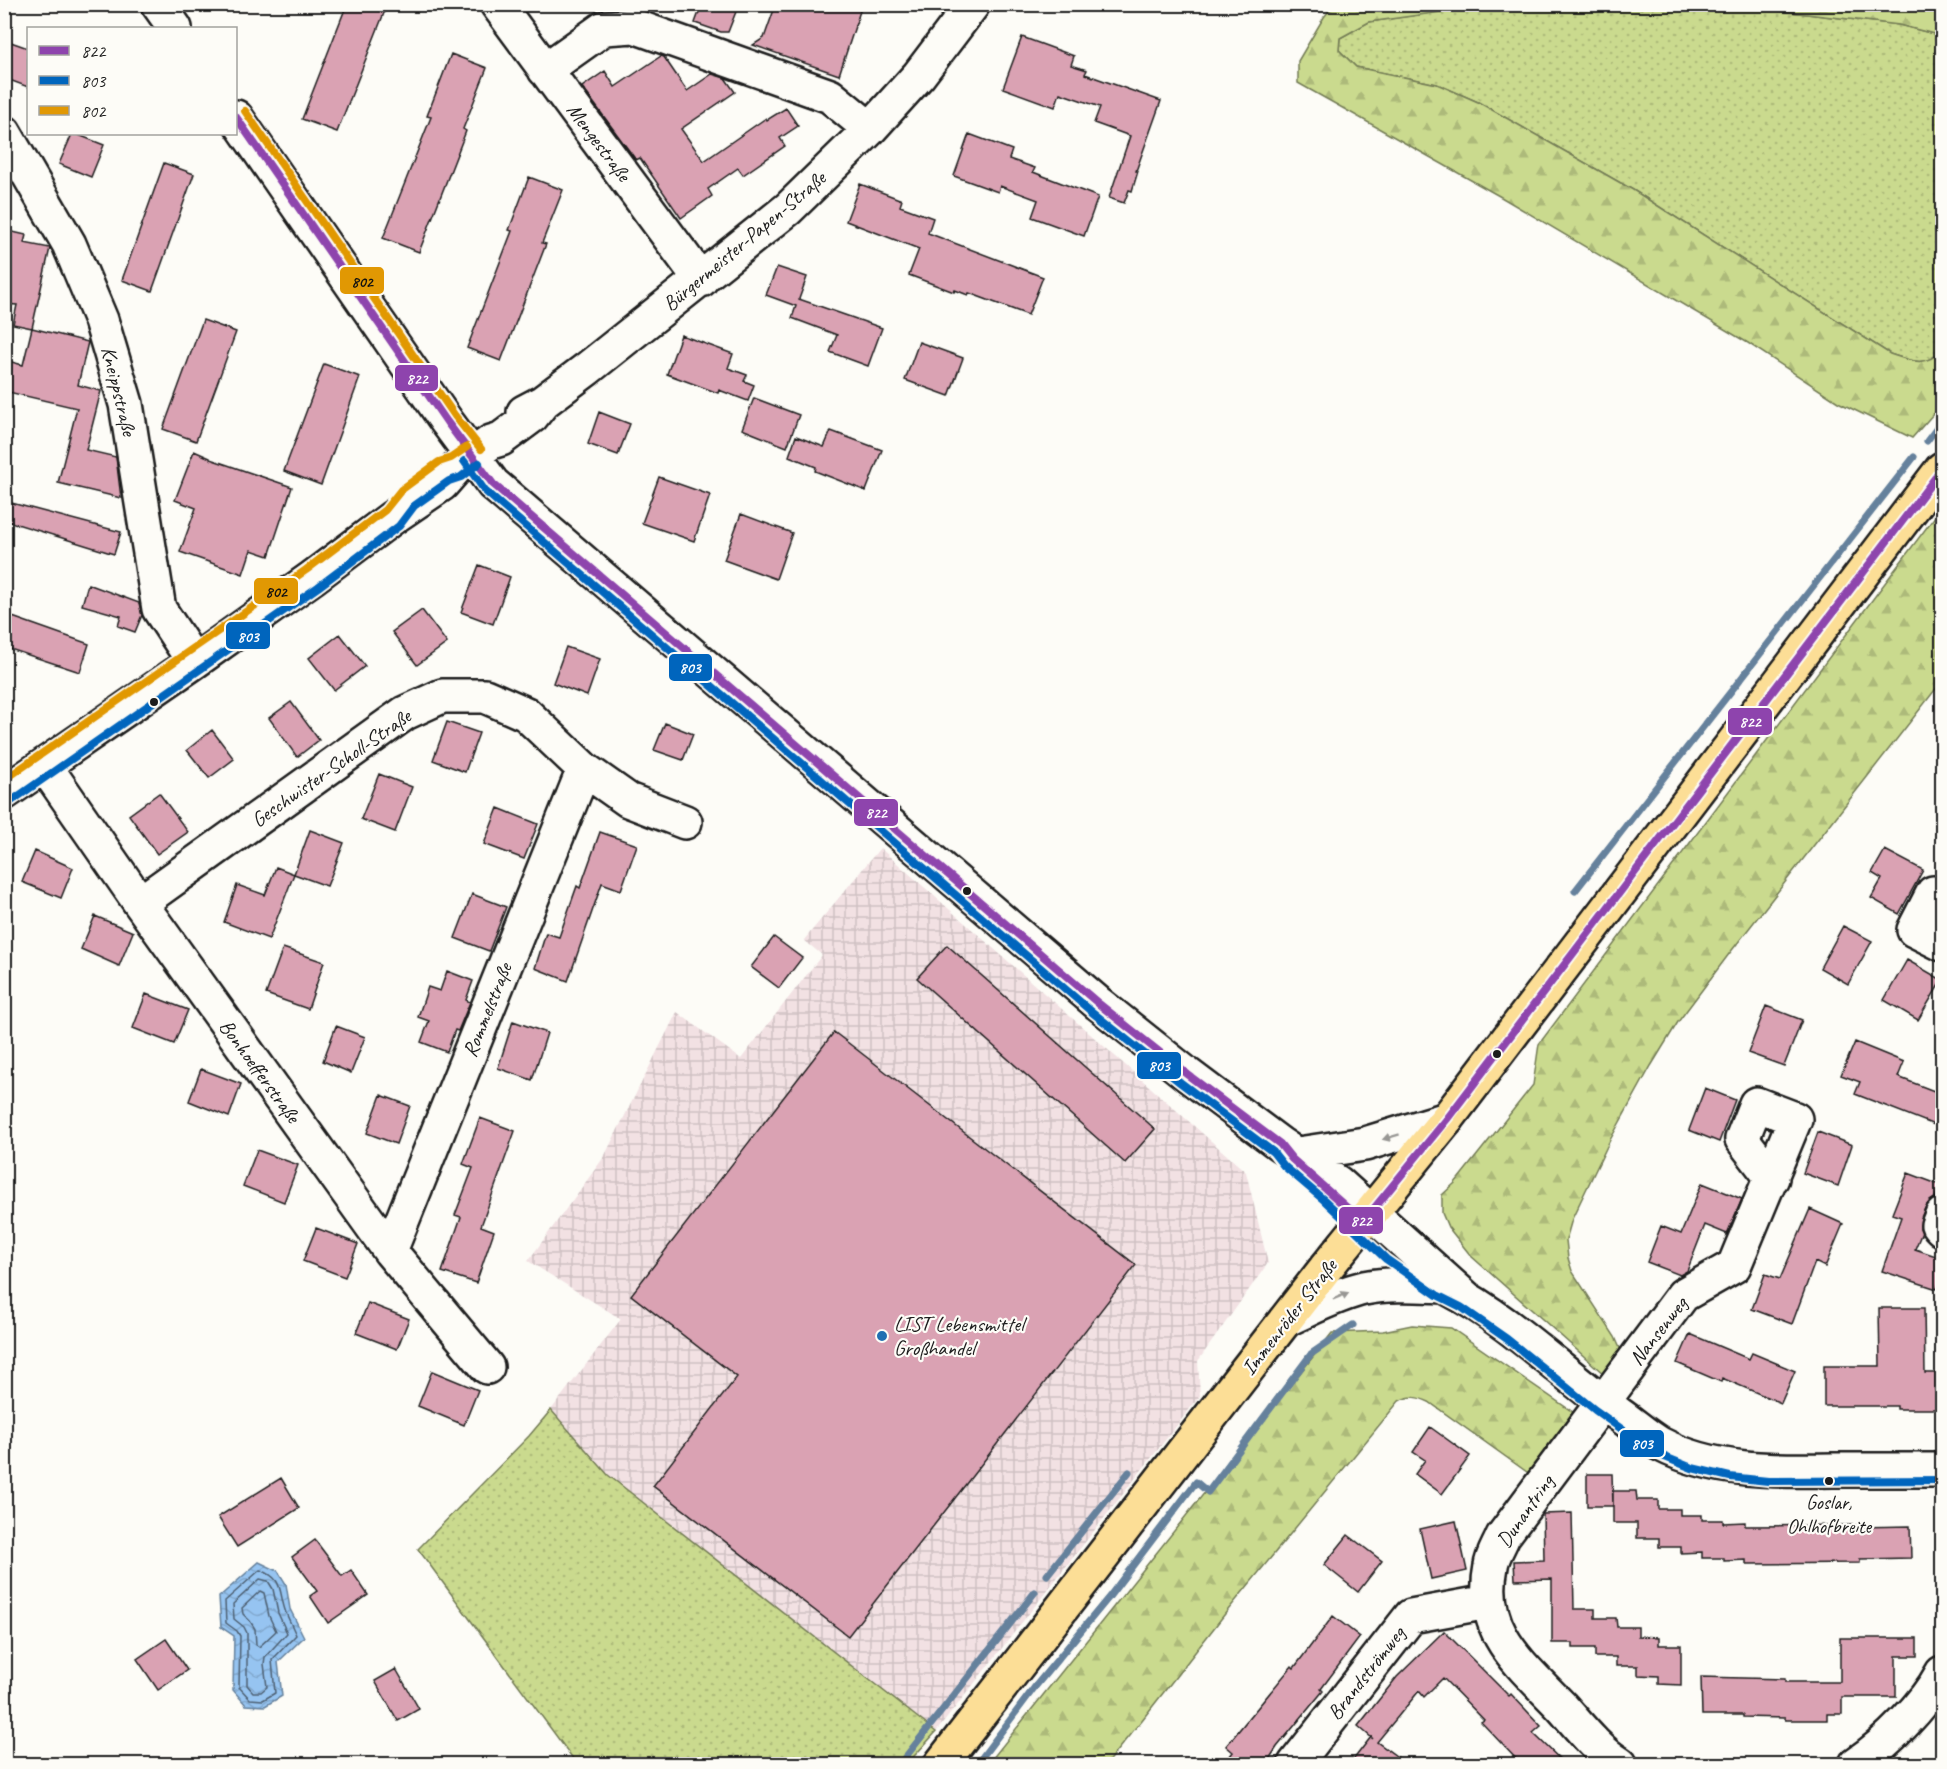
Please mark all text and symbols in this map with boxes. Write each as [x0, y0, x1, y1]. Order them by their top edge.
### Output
legend [27, 27, 237, 135]
text: 822 [81, 40, 107, 62]
text: 803 [81, 70, 107, 92]
street label: Mengestraße [561, 98, 638, 188]
text: 802 [81, 100, 107, 122]
street label: Bürgermeister-Papen-Straße [657, 164, 832, 317]
line badge: 802 [339, 266, 385, 295]
text: 802 [351, 272, 375, 292]
street label: Kneippstraße [95, 344, 143, 440]
line badge: 822 [394, 364, 439, 392]
text: 822 [406, 369, 430, 389]
line badge: 802 [253, 577, 299, 605]
text: 802 [265, 582, 289, 602]
line badge: 803 [225, 621, 271, 650]
text: 803 [237, 627, 261, 647]
line badge: 803 [668, 653, 713, 682]
text: 803 [679, 658, 703, 678]
unlabelled marker [148, 696, 160, 708]
street label: Geschwister-Scholl-Straße [246, 702, 418, 833]
line badge: 822 [1727, 707, 1773, 736]
text: 822 [1739, 712, 1763, 732]
line badge: 822 [853, 798, 899, 827]
text: 822 [865, 803, 889, 823]
unlabelled marker [961, 885, 973, 897]
street label: Rommelstraße [456, 957, 518, 1061]
street label: Bonhoefferstraße [214, 1014, 308, 1130]
unlabelled marker [1491, 1048, 1503, 1060]
line badge: 803 [1136, 1051, 1182, 1080]
text: 803 [1148, 1056, 1172, 1076]
one-way arrow [1382, 1133, 1400, 1142]
line badge: 822 [1338, 1206, 1384, 1235]
text: 822 [1350, 1211, 1374, 1231]
street label: Immenröder Straße [1236, 1252, 1344, 1380]
street label: Nansenweg [1623, 1290, 1694, 1370]
one-way arrow [1332, 1291, 1350, 1301]
place label: LIST Lebensmittel Großhandel [894, 1311, 1027, 1361]
marker: LIST Lebensmittel Großhandel [875, 1329, 889, 1343]
line badge: 803 [1619, 1429, 1665, 1458]
text: 803 [1631, 1434, 1655, 1454]
street label: Dunantring [1491, 1468, 1560, 1552]
marker: Goslar, Ohlhofbreite [1823, 1475, 1835, 1487]
place label: Goslar, Ohlhofbreite [1787, 1490, 1873, 1539]
street label: Brandströmweg [1322, 1620, 1411, 1725]

